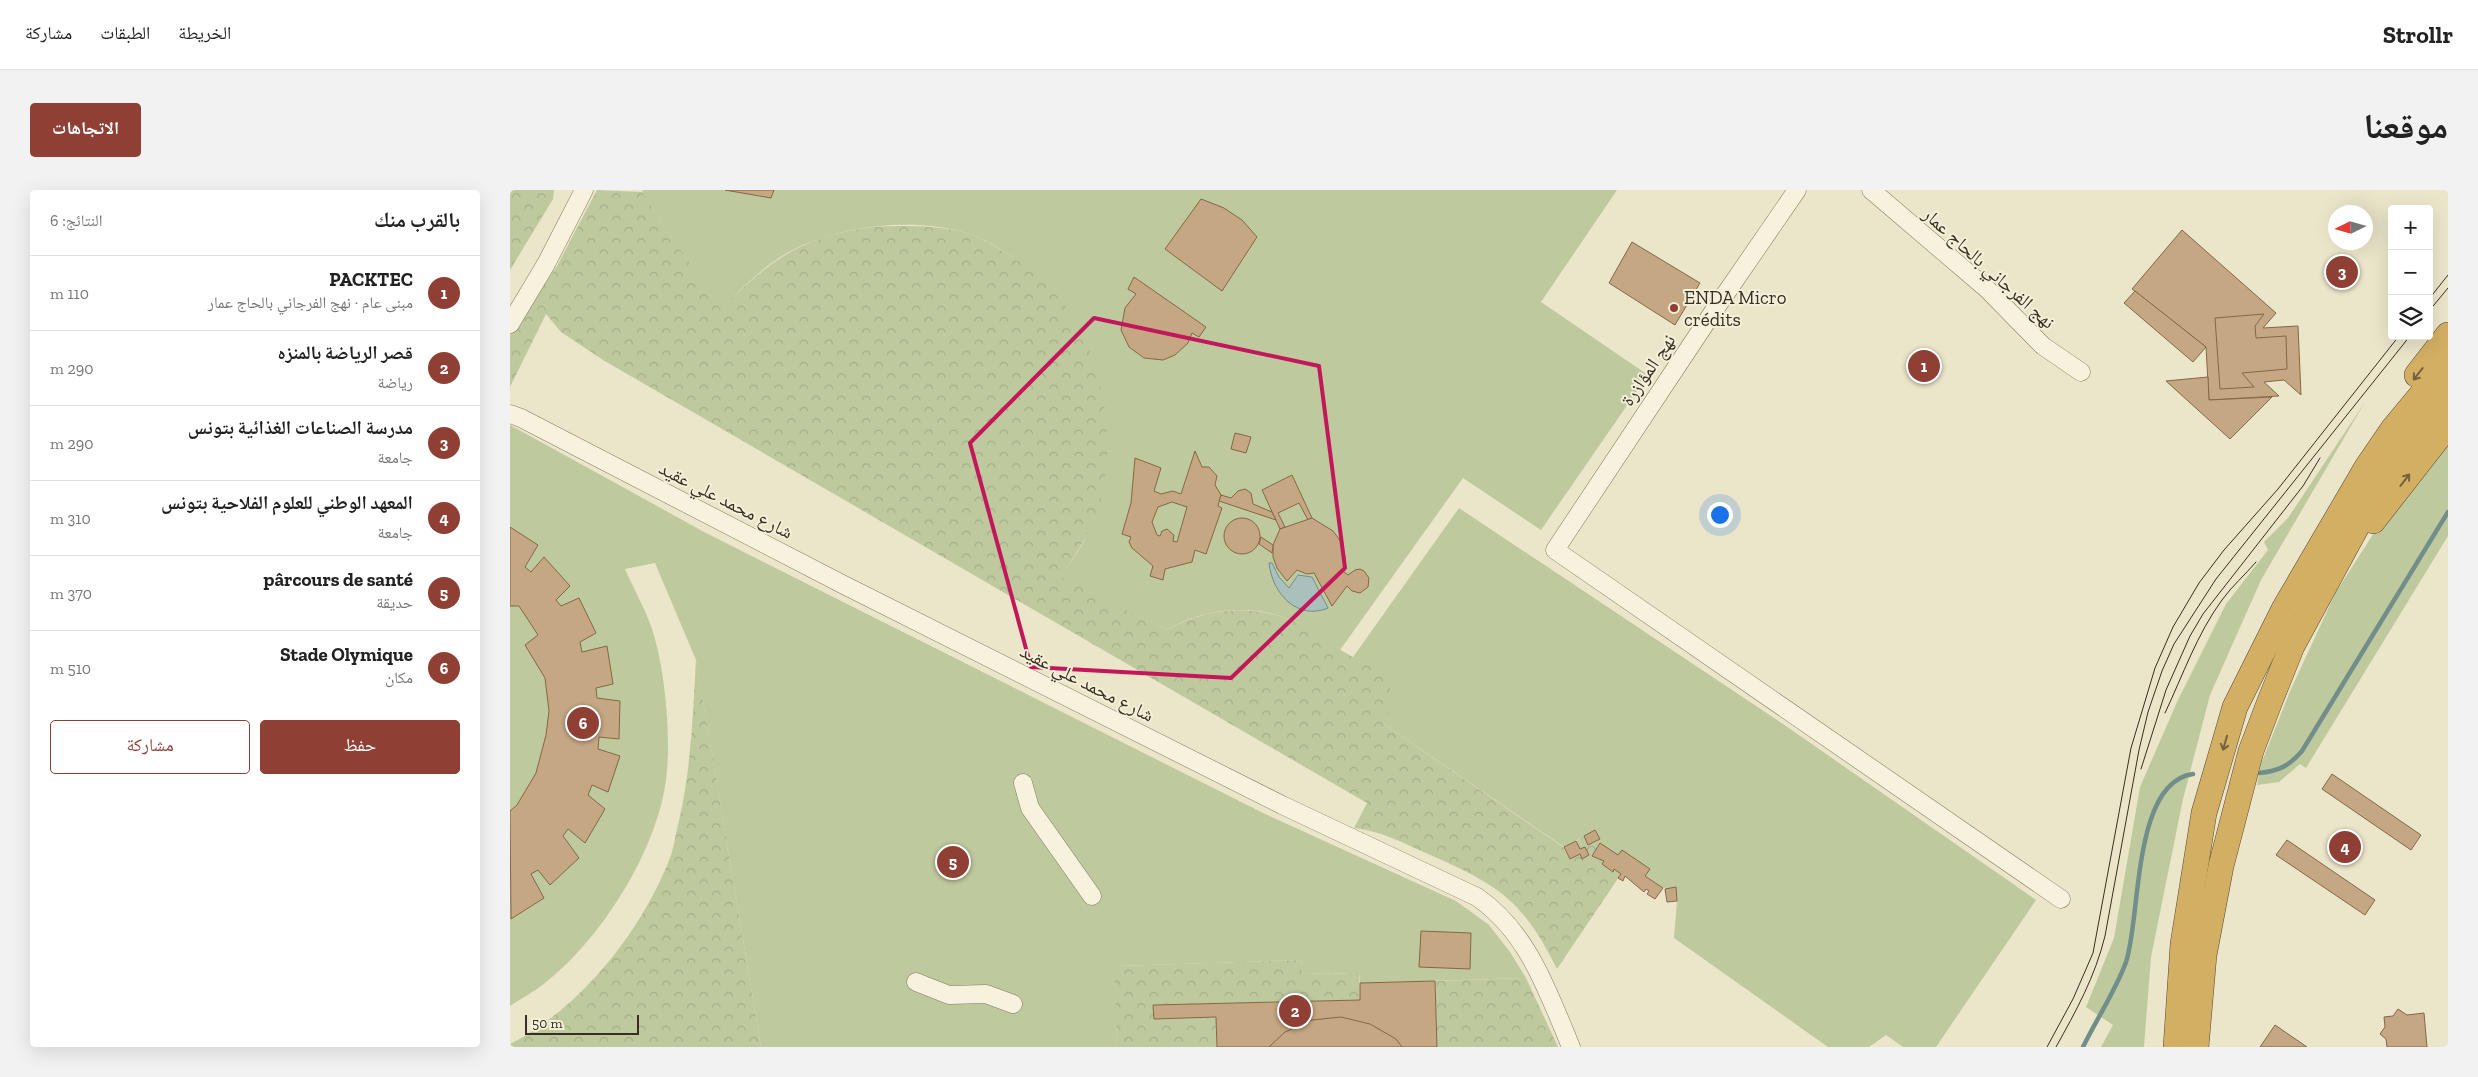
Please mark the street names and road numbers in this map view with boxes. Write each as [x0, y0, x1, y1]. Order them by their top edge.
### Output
street label: نهج الفرجاني بالحاج عمار [1915, 202, 2060, 336]
street label: نهج المؤازرة [1616, 330, 1681, 411]
street label: شارع محمد علي عقيد [653, 456, 797, 547]
street label: شارع محمد علي عقيد [1014, 639, 1158, 730]

